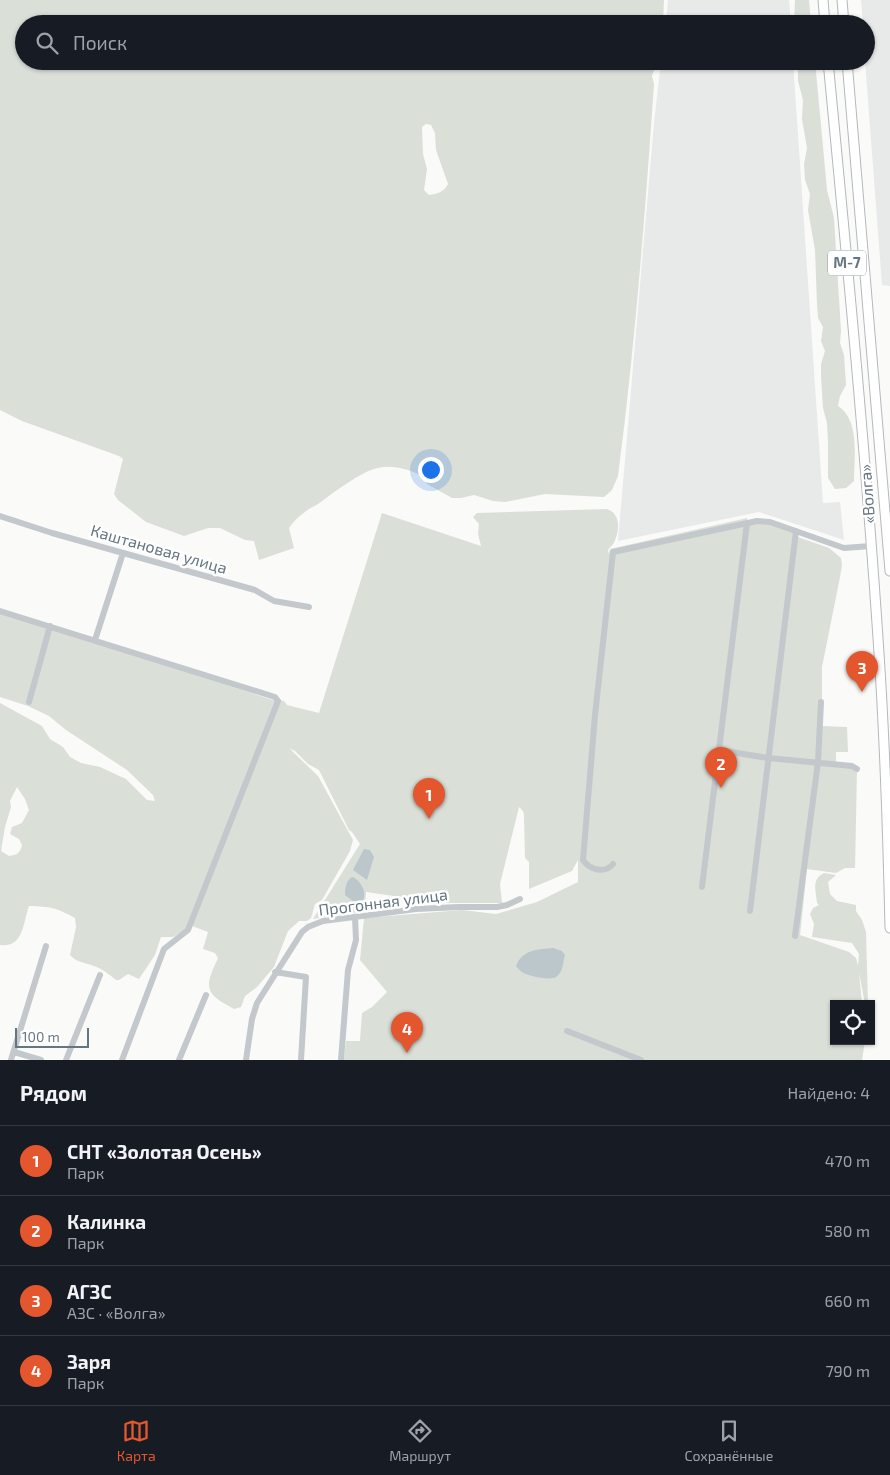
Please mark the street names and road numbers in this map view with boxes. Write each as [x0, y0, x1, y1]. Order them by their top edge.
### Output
road number: М-7 [828, 250, 866, 276]
street label: «Волга» [855, 463, 878, 524]
street label: Каштановая улица [88, 520, 230, 578]
street label: Прогонная улица [317, 884, 449, 920]

